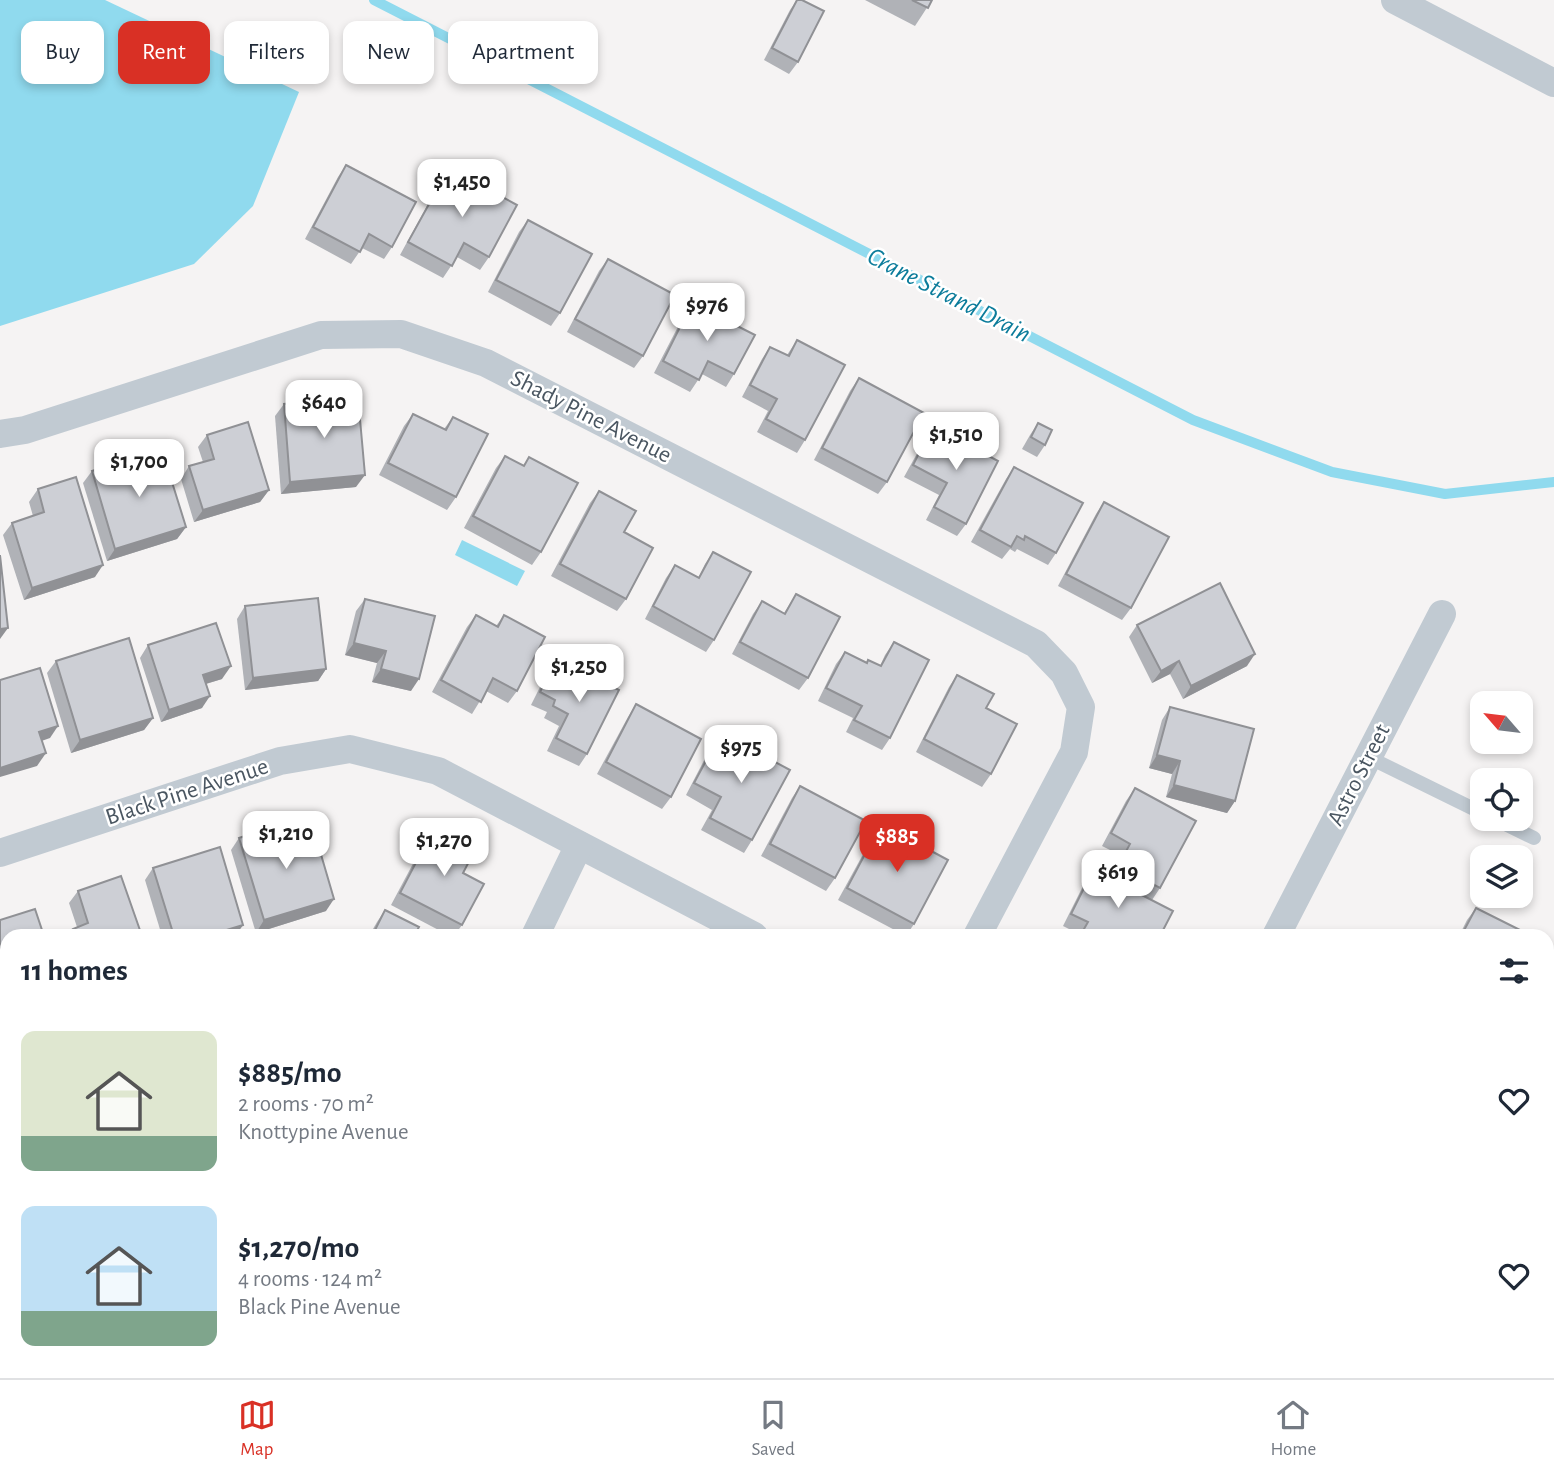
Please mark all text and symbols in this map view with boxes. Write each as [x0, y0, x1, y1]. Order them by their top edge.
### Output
chip: Buy [21, 21, 104, 84]
chip: Rent [118, 21, 210, 84]
chip: Filters [224, 21, 329, 84]
chip: New [343, 21, 434, 84]
chip: Apartment [448, 21, 598, 84]
pin: $1,450 [405, 160, 519, 219]
text: $1,450 [433, 170, 491, 193]
water label: Crane Strand Drain [863, 243, 1035, 347]
pin: $976 [666, 284, 748, 343]
text: $976 [686, 294, 728, 317]
street label: Shady Pine Avenue [507, 366, 675, 468]
pin: $640 [283, 380, 365, 440]
text: $640 [301, 391, 347, 414]
pin: $1,510 [899, 412, 1013, 472]
text: $1,510 [929, 423, 983, 446]
pin: $1,700 [82, 440, 196, 499]
text: $1,700 [110, 450, 168, 473]
pin: $1,250 [522, 644, 636, 704]
text: $1,250 [551, 655, 607, 678]
north arrow [1470, 691, 1533, 754]
map controls [1470, 691, 1533, 908]
street label: Astro Street [1323, 720, 1395, 830]
pin: $975 [700, 726, 782, 785]
text: $975 [720, 736, 762, 759]
street label: Black Pine Avenue [103, 754, 271, 830]
button: locate [1470, 768, 1533, 831]
pin: $1,210 [229, 812, 343, 871]
pin: $885 [856, 814, 938, 874]
pin: $1,270 [387, 818, 501, 878]
text: $1,210 [259, 822, 314, 845]
text: $885 [876, 825, 918, 848]
text: $1,270 [416, 829, 472, 852]
button: layers [1470, 845, 1533, 908]
pin: $619 [1077, 850, 1159, 910]
text: $619 [1098, 861, 1138, 884]
icon: filters [1495, 952, 1533, 990]
text: 11 homes [21, 956, 128, 986]
text: $885/mo [238, 1058, 342, 1088]
icon: home [77, 1059, 161, 1143]
icon: heart [1495, 1082, 1533, 1120]
text: 2 rooms · 70 m² [238, 1093, 374, 1116]
text: Knottypine Avenue [238, 1121, 409, 1144]
text: $1,270/mo [238, 1233, 359, 1263]
icon: home [77, 1234, 161, 1318]
icon: heart [1495, 1257, 1533, 1295]
text: 4 rooms · 124 m² [238, 1268, 382, 1291]
text: Black Pine Avenue [238, 1296, 401, 1319]
tab: Map [238, 1396, 276, 1461]
tab: Saved [751, 1396, 795, 1461]
tab: Home [1270, 1396, 1316, 1461]

